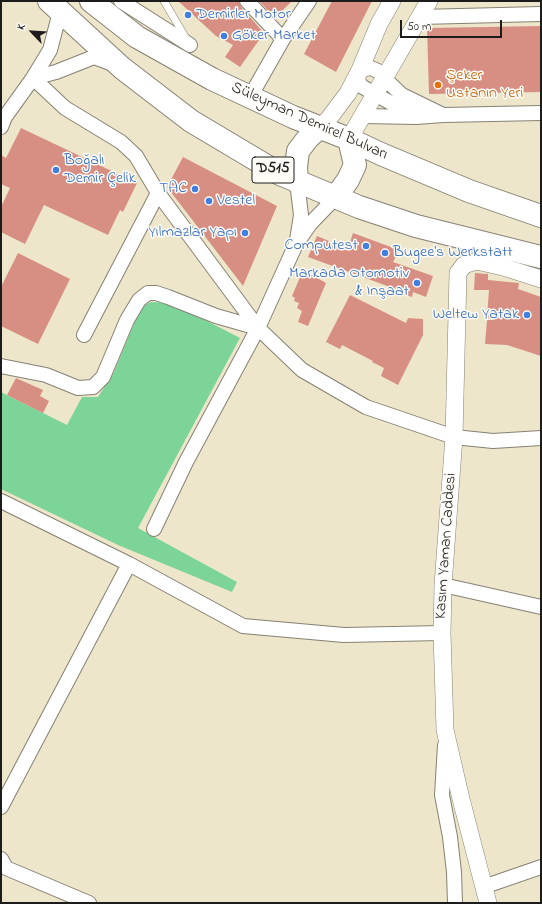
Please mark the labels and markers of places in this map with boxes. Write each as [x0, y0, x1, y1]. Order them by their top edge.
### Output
place label: Demirler Motor [196, 5, 291, 25]
marker: Demirler Motor [183, 10, 193, 20]
place label: Göker Market [232, 26, 316, 46]
marker: Göker Market [219, 31, 229, 41]
place label: Şeker Ustanın Yeri [446, 66, 523, 104]
marker: Şeker Ustanın Yeri [433, 80, 443, 90]
place label: Boğalı Demir Çelik [64, 151, 136, 189]
marker: Boğalı Demir Çelik [51, 165, 61, 175]
place label: TAC [159, 179, 187, 199]
marker: TAC [190, 184, 200, 194]
place label: Vestel [217, 191, 255, 211]
marker: Vestel [204, 196, 214, 206]
place label: Yılmazlar Yapı [148, 223, 237, 243]
marker: Yılmazlar Yapı [240, 228, 250, 238]
place label: Computest [285, 236, 358, 256]
marker: Computest [361, 241, 371, 251]
place label: Bugee's Werkstatt [393, 243, 513, 263]
marker: Bugee's Werkstatt [380, 248, 390, 258]
place label: Markada Otomotiv & Inşaat [289, 264, 409, 302]
marker: Markada Otomotiv & Inşaat [412, 278, 422, 288]
place label: Weltew Yatak [433, 305, 519, 325]
marker: Weltew Yatak [522, 310, 532, 320]

